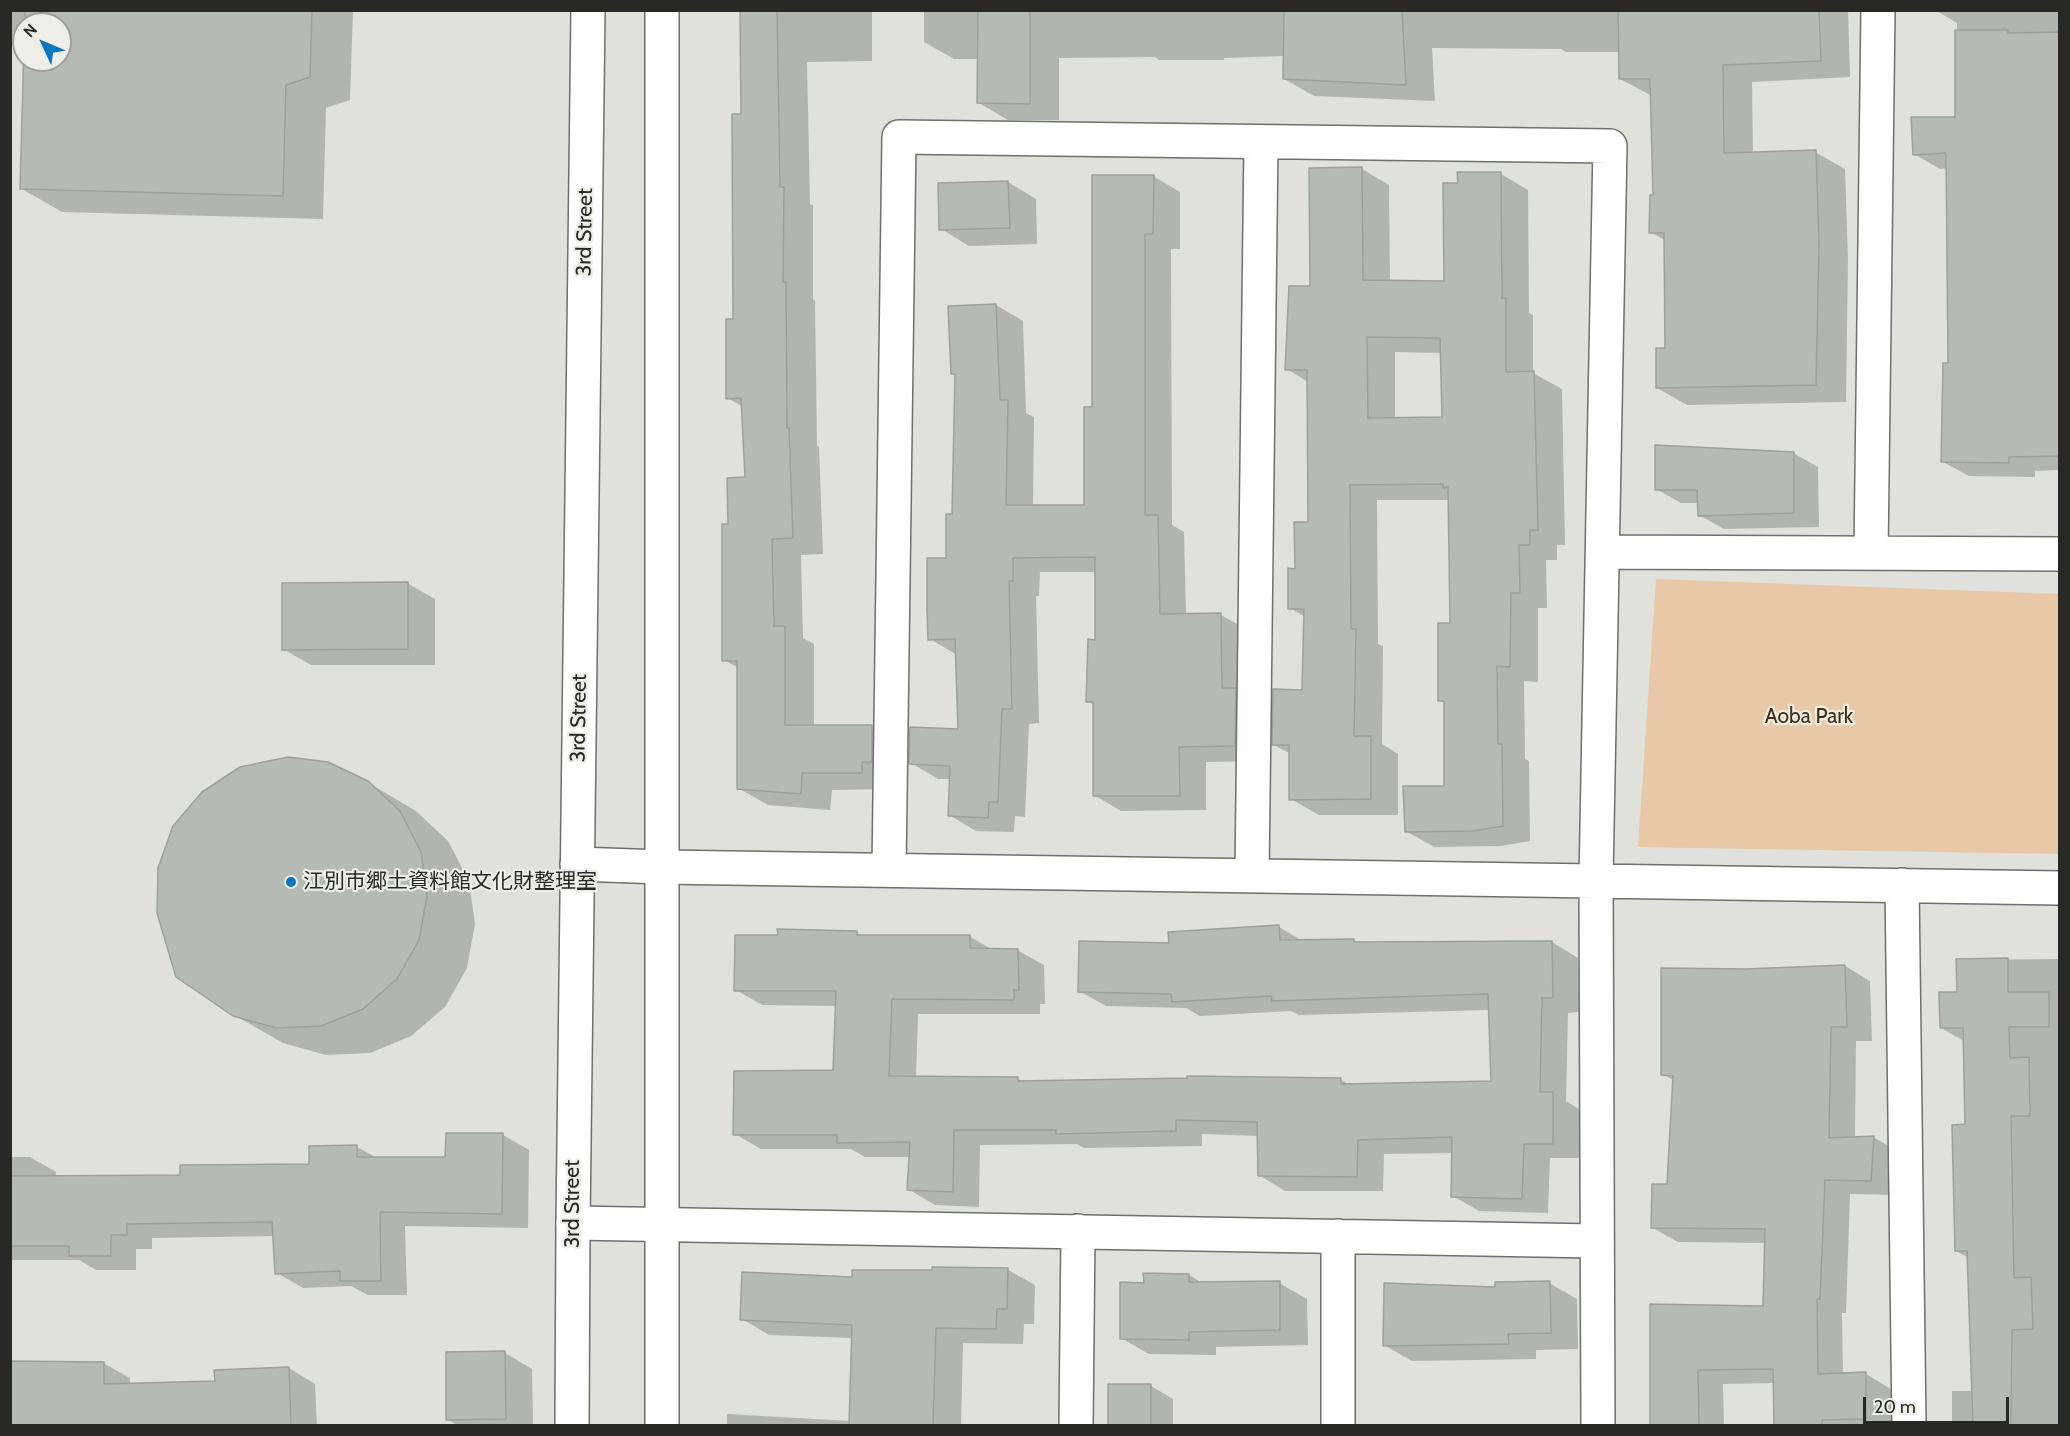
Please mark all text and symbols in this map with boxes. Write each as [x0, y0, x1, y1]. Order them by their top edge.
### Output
north arrow [12, 12, 72, 72]
text: N [19, 20, 41, 41]
street label: 3rd Street [572, 188, 598, 276]
street label: 3rd Street [566, 674, 592, 762]
park label: Aoba Park [1765, 704, 1853, 730]
place label: 江別市郷土資料館文化財整理室 [303, 869, 597, 895]
marker: 江別市郷土資料館文化財整理室 [284, 875, 298, 889]
street label: 3rd Street [560, 1160, 586, 1248]
scale bar [1866, 1385, 2012, 1423]
text: 20 m [1874, 1396, 1916, 1418]

